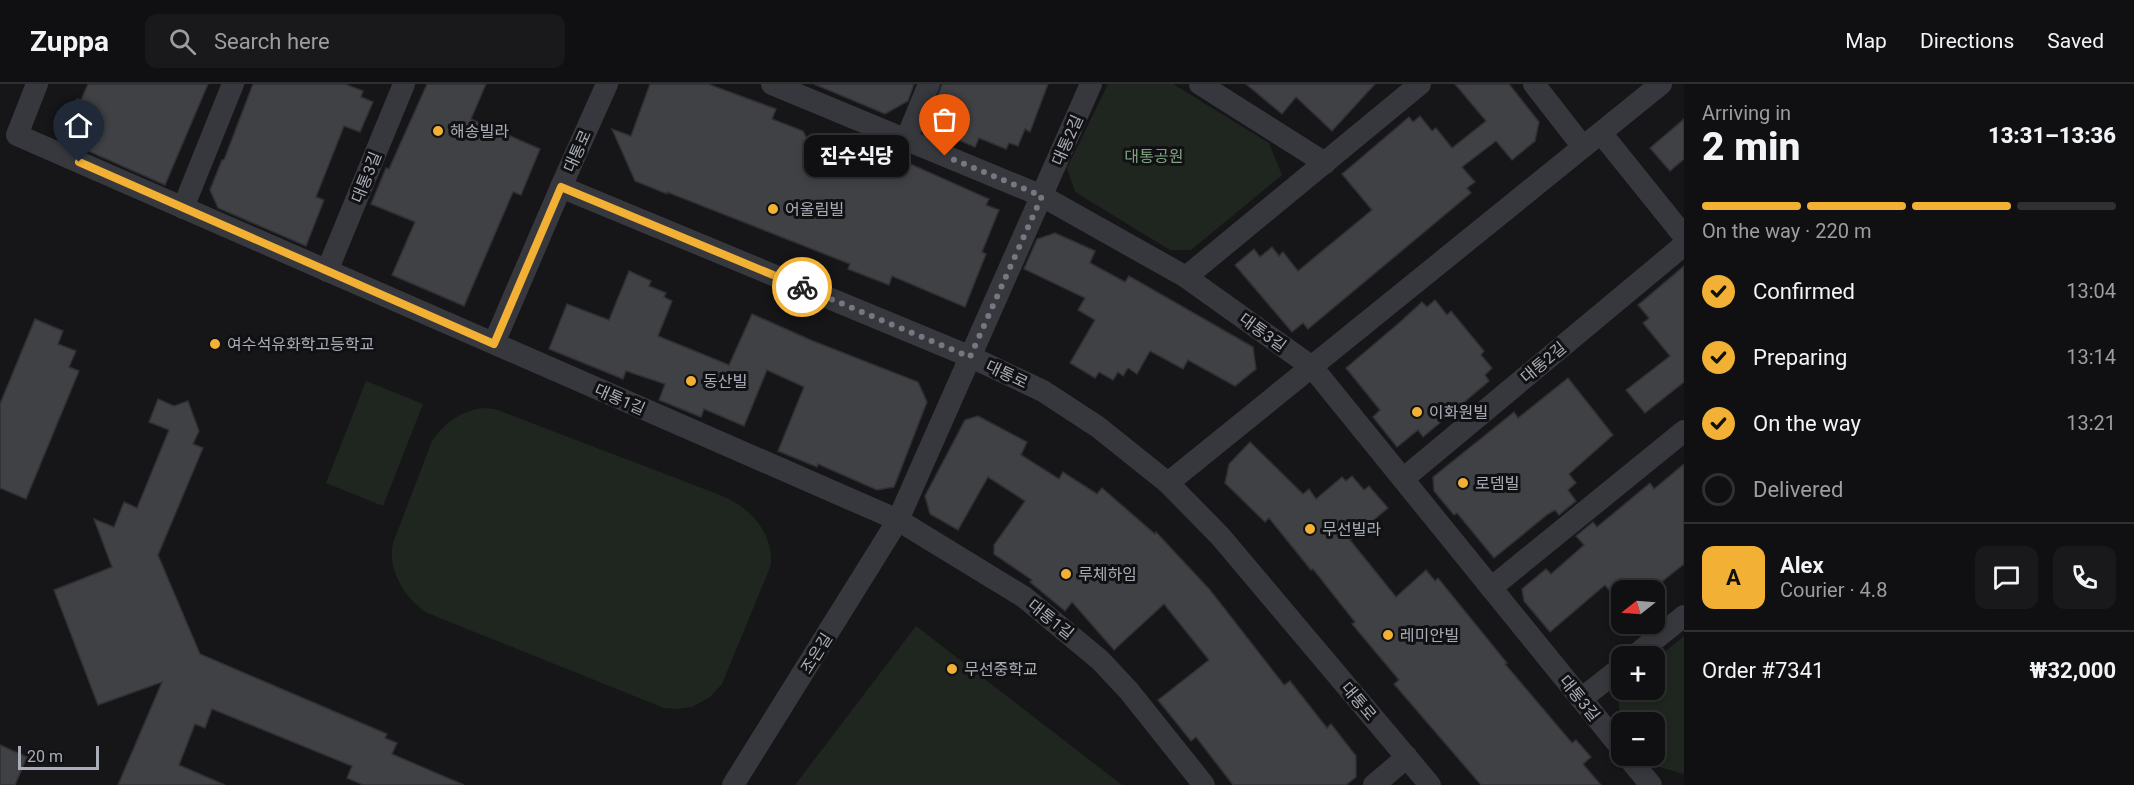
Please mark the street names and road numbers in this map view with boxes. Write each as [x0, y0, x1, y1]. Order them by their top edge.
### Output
street label: 대통2길 [1048, 112, 1087, 168]
street label: 대통로 [560, 127, 595, 175]
street label: 대통3길 [348, 149, 385, 205]
street label: 대통3길 [1236, 309, 1290, 356]
street label: 대통2길 [1517, 338, 1570, 387]
street label: 대통로 [983, 357, 1031, 393]
street label: 대통1길 [592, 380, 648, 419]
street label: 대통1길 [1024, 595, 1077, 643]
street label: 조은길 [797, 630, 836, 677]
street label: 대통3길 [1556, 672, 1604, 725]
street label: 대통로 [1337, 678, 1380, 725]

